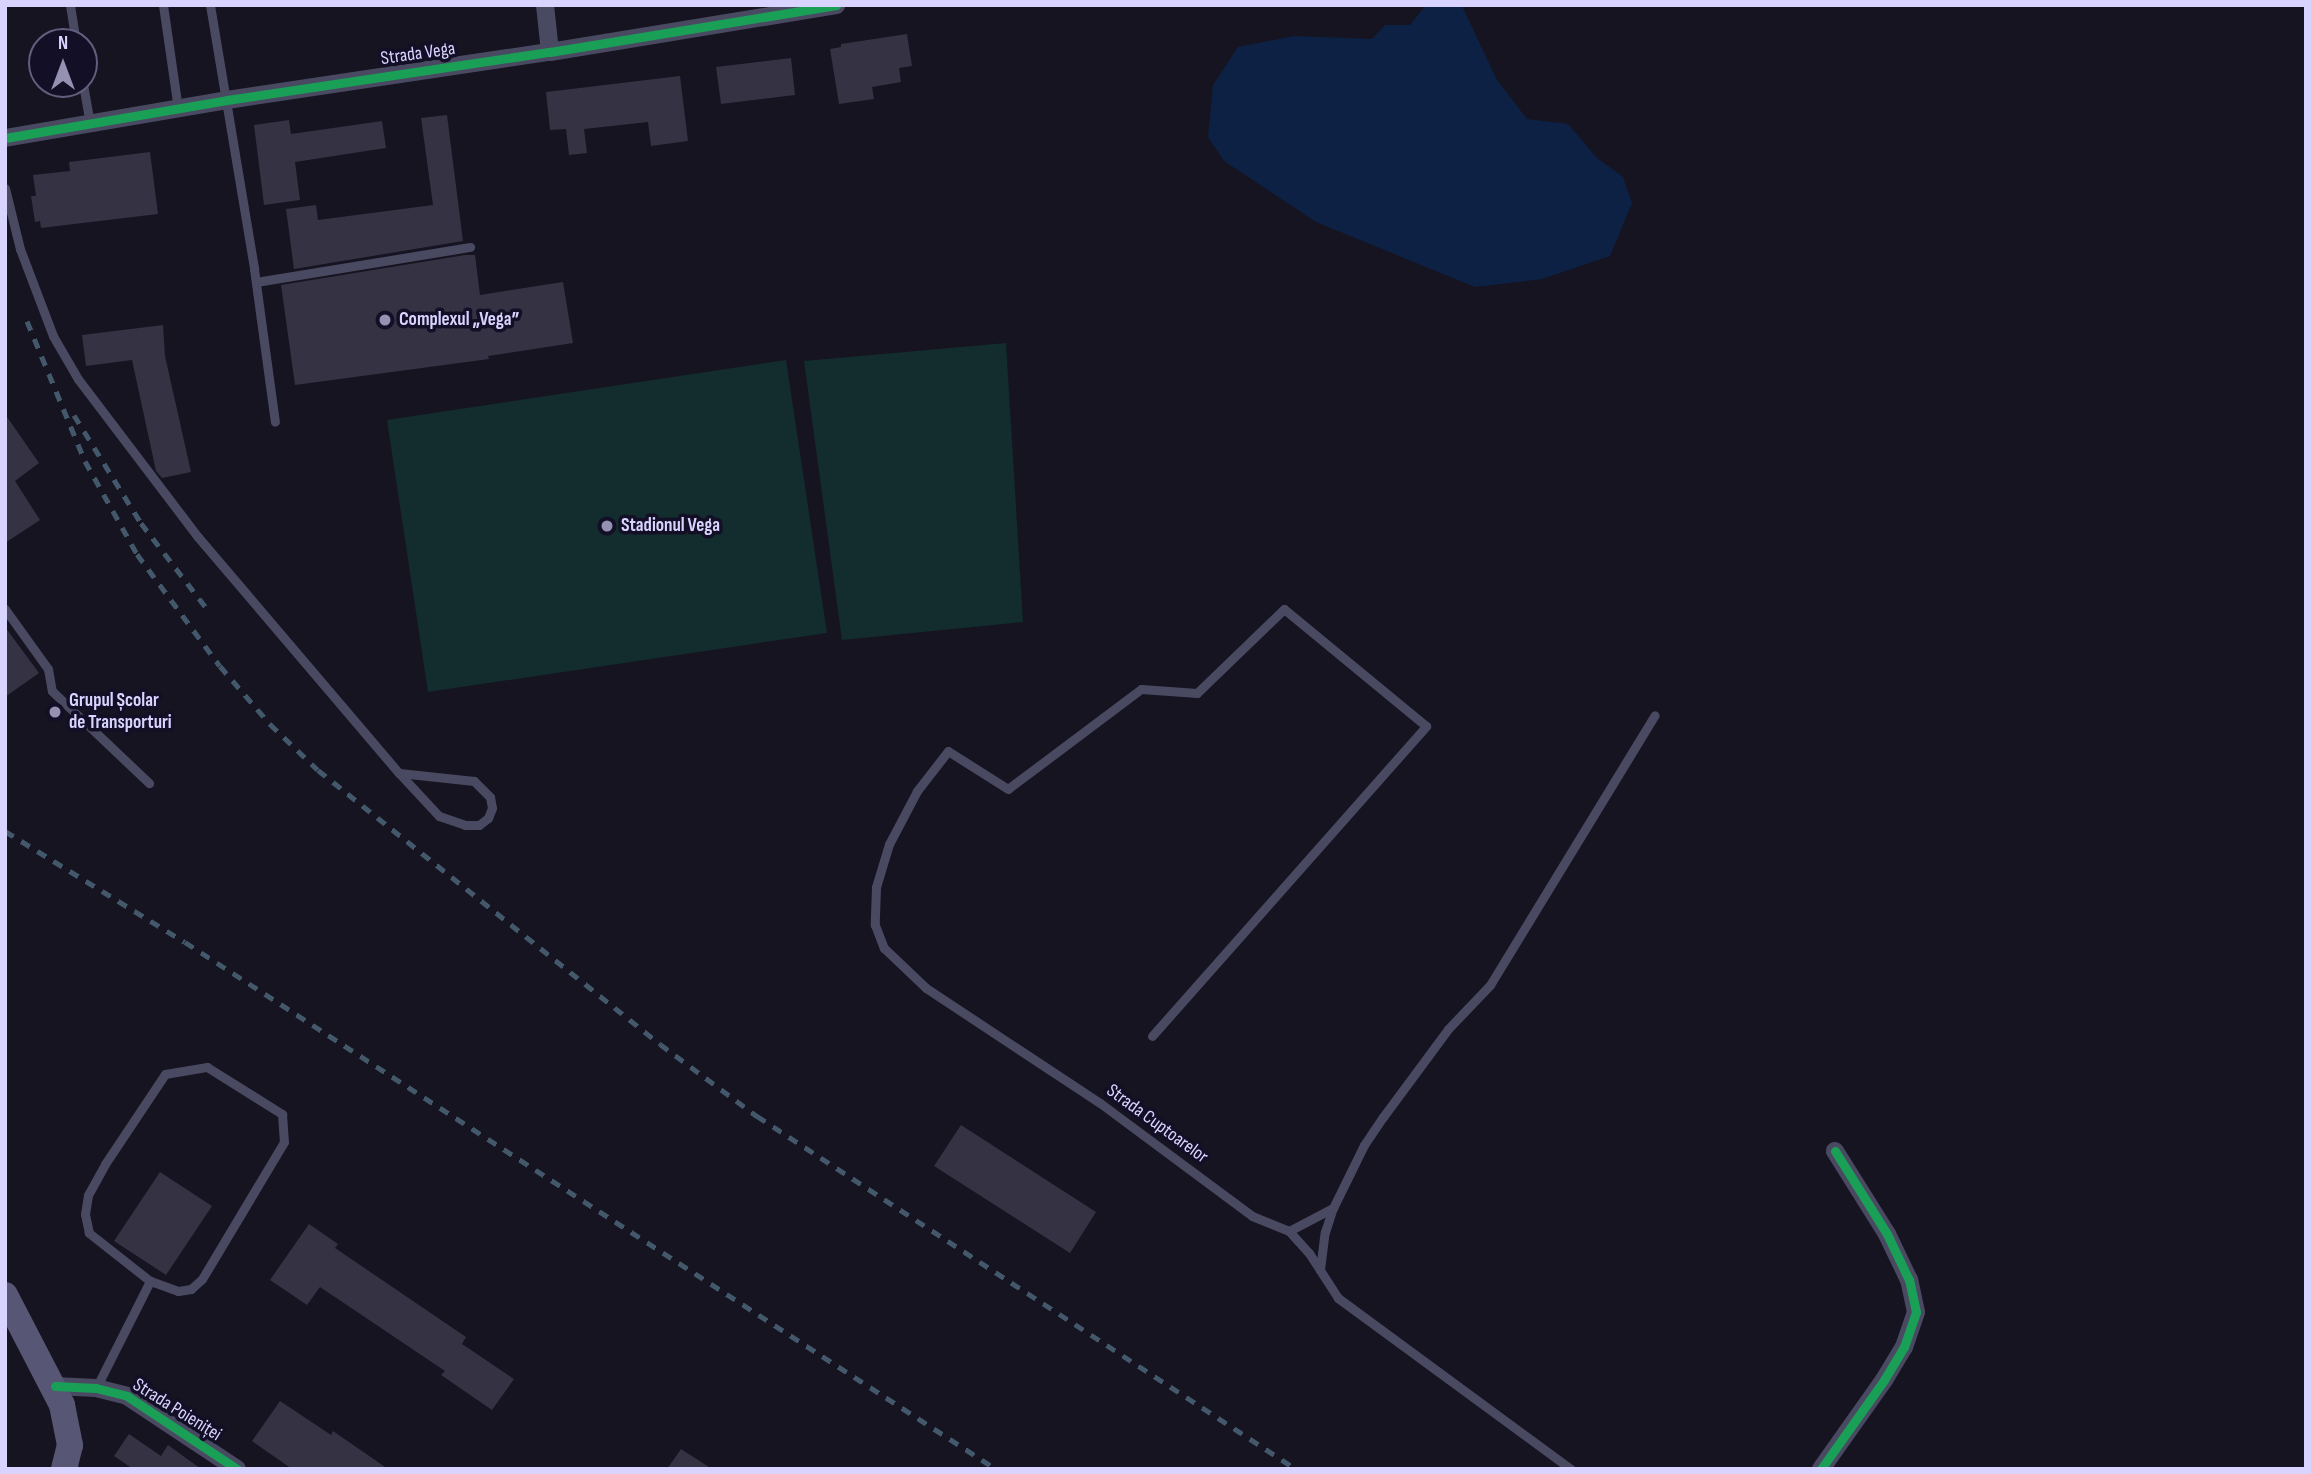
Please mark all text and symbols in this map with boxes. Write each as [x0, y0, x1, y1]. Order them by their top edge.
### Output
north arrow [28, 28, 98, 98]
text: N [58, 32, 68, 55]
street label: Strada Vega [379, 37, 457, 71]
place label: Complexul „Vega” [399, 309, 519, 331]
marker: Complexul „Vega” [377, 312, 393, 328]
place label: Stadionul Vega [621, 515, 720, 537]
marker: Stadionul Vega [599, 518, 615, 534]
place label: Grupul Școlar de Transporturi [69, 690, 172, 734]
marker: Grupul Școlar de Transporturi [47, 704, 63, 720]
street label: Strada Cuptoarelor [1102, 1079, 1212, 1169]
street label: Strada Poieniței [128, 1374, 226, 1446]

